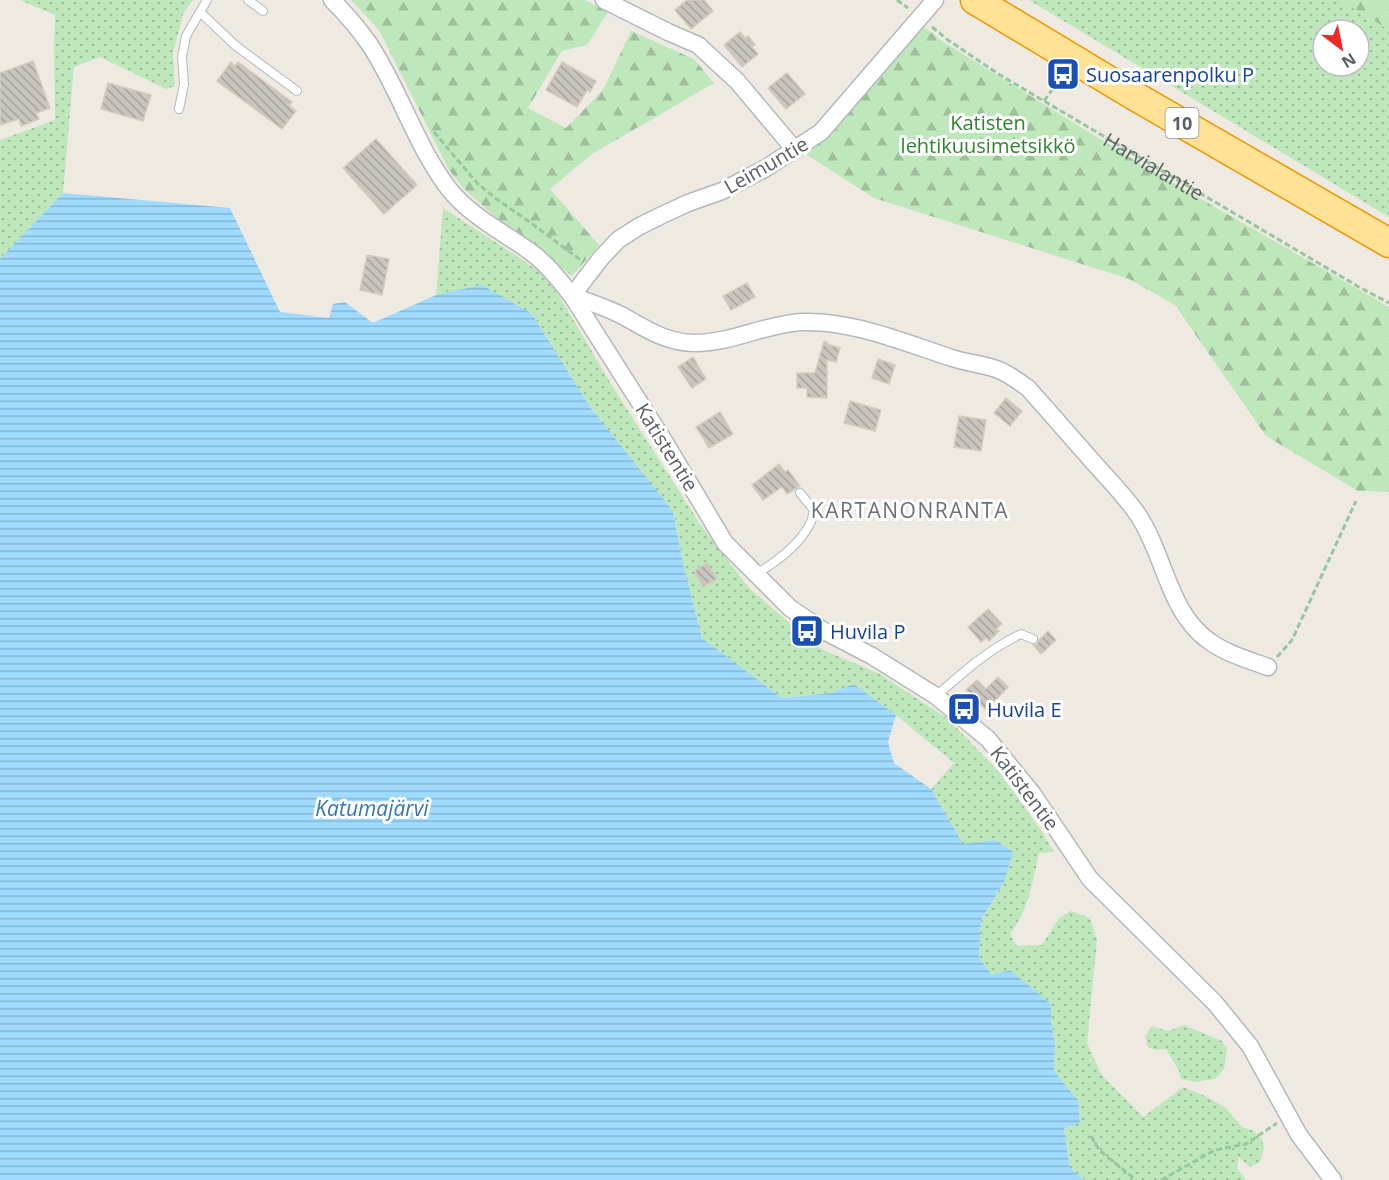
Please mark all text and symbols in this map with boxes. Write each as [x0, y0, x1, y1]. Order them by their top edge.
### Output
north arrow [1311, 18, 1371, 78]
text: N [1338, 48, 1360, 73]
bus stop icon: Suosaarenpolku P [1045, 56, 1081, 92]
place label: Suosaarenpolku P [1086, 61, 1254, 88]
road number: 10 [1166, 108, 1198, 138]
park label: Katisten lehtikuusimetsikkö [901, 109, 1075, 159]
street label: Harvialantie [1099, 126, 1209, 206]
street label: Leimuntie [719, 130, 813, 200]
street label: Katistentie [629, 398, 705, 496]
district label: KARTANONRANTA [811, 496, 1009, 524]
bus stop icon: Huvila P [789, 613, 825, 649]
place label: Huvila P [830, 618, 905, 645]
bus stop icon: Huvila E [946, 691, 982, 727]
place label: Huvila E [987, 696, 1062, 723]
street label: Katistentie [984, 740, 1066, 836]
water label: Katumajärvi [315, 794, 429, 822]

